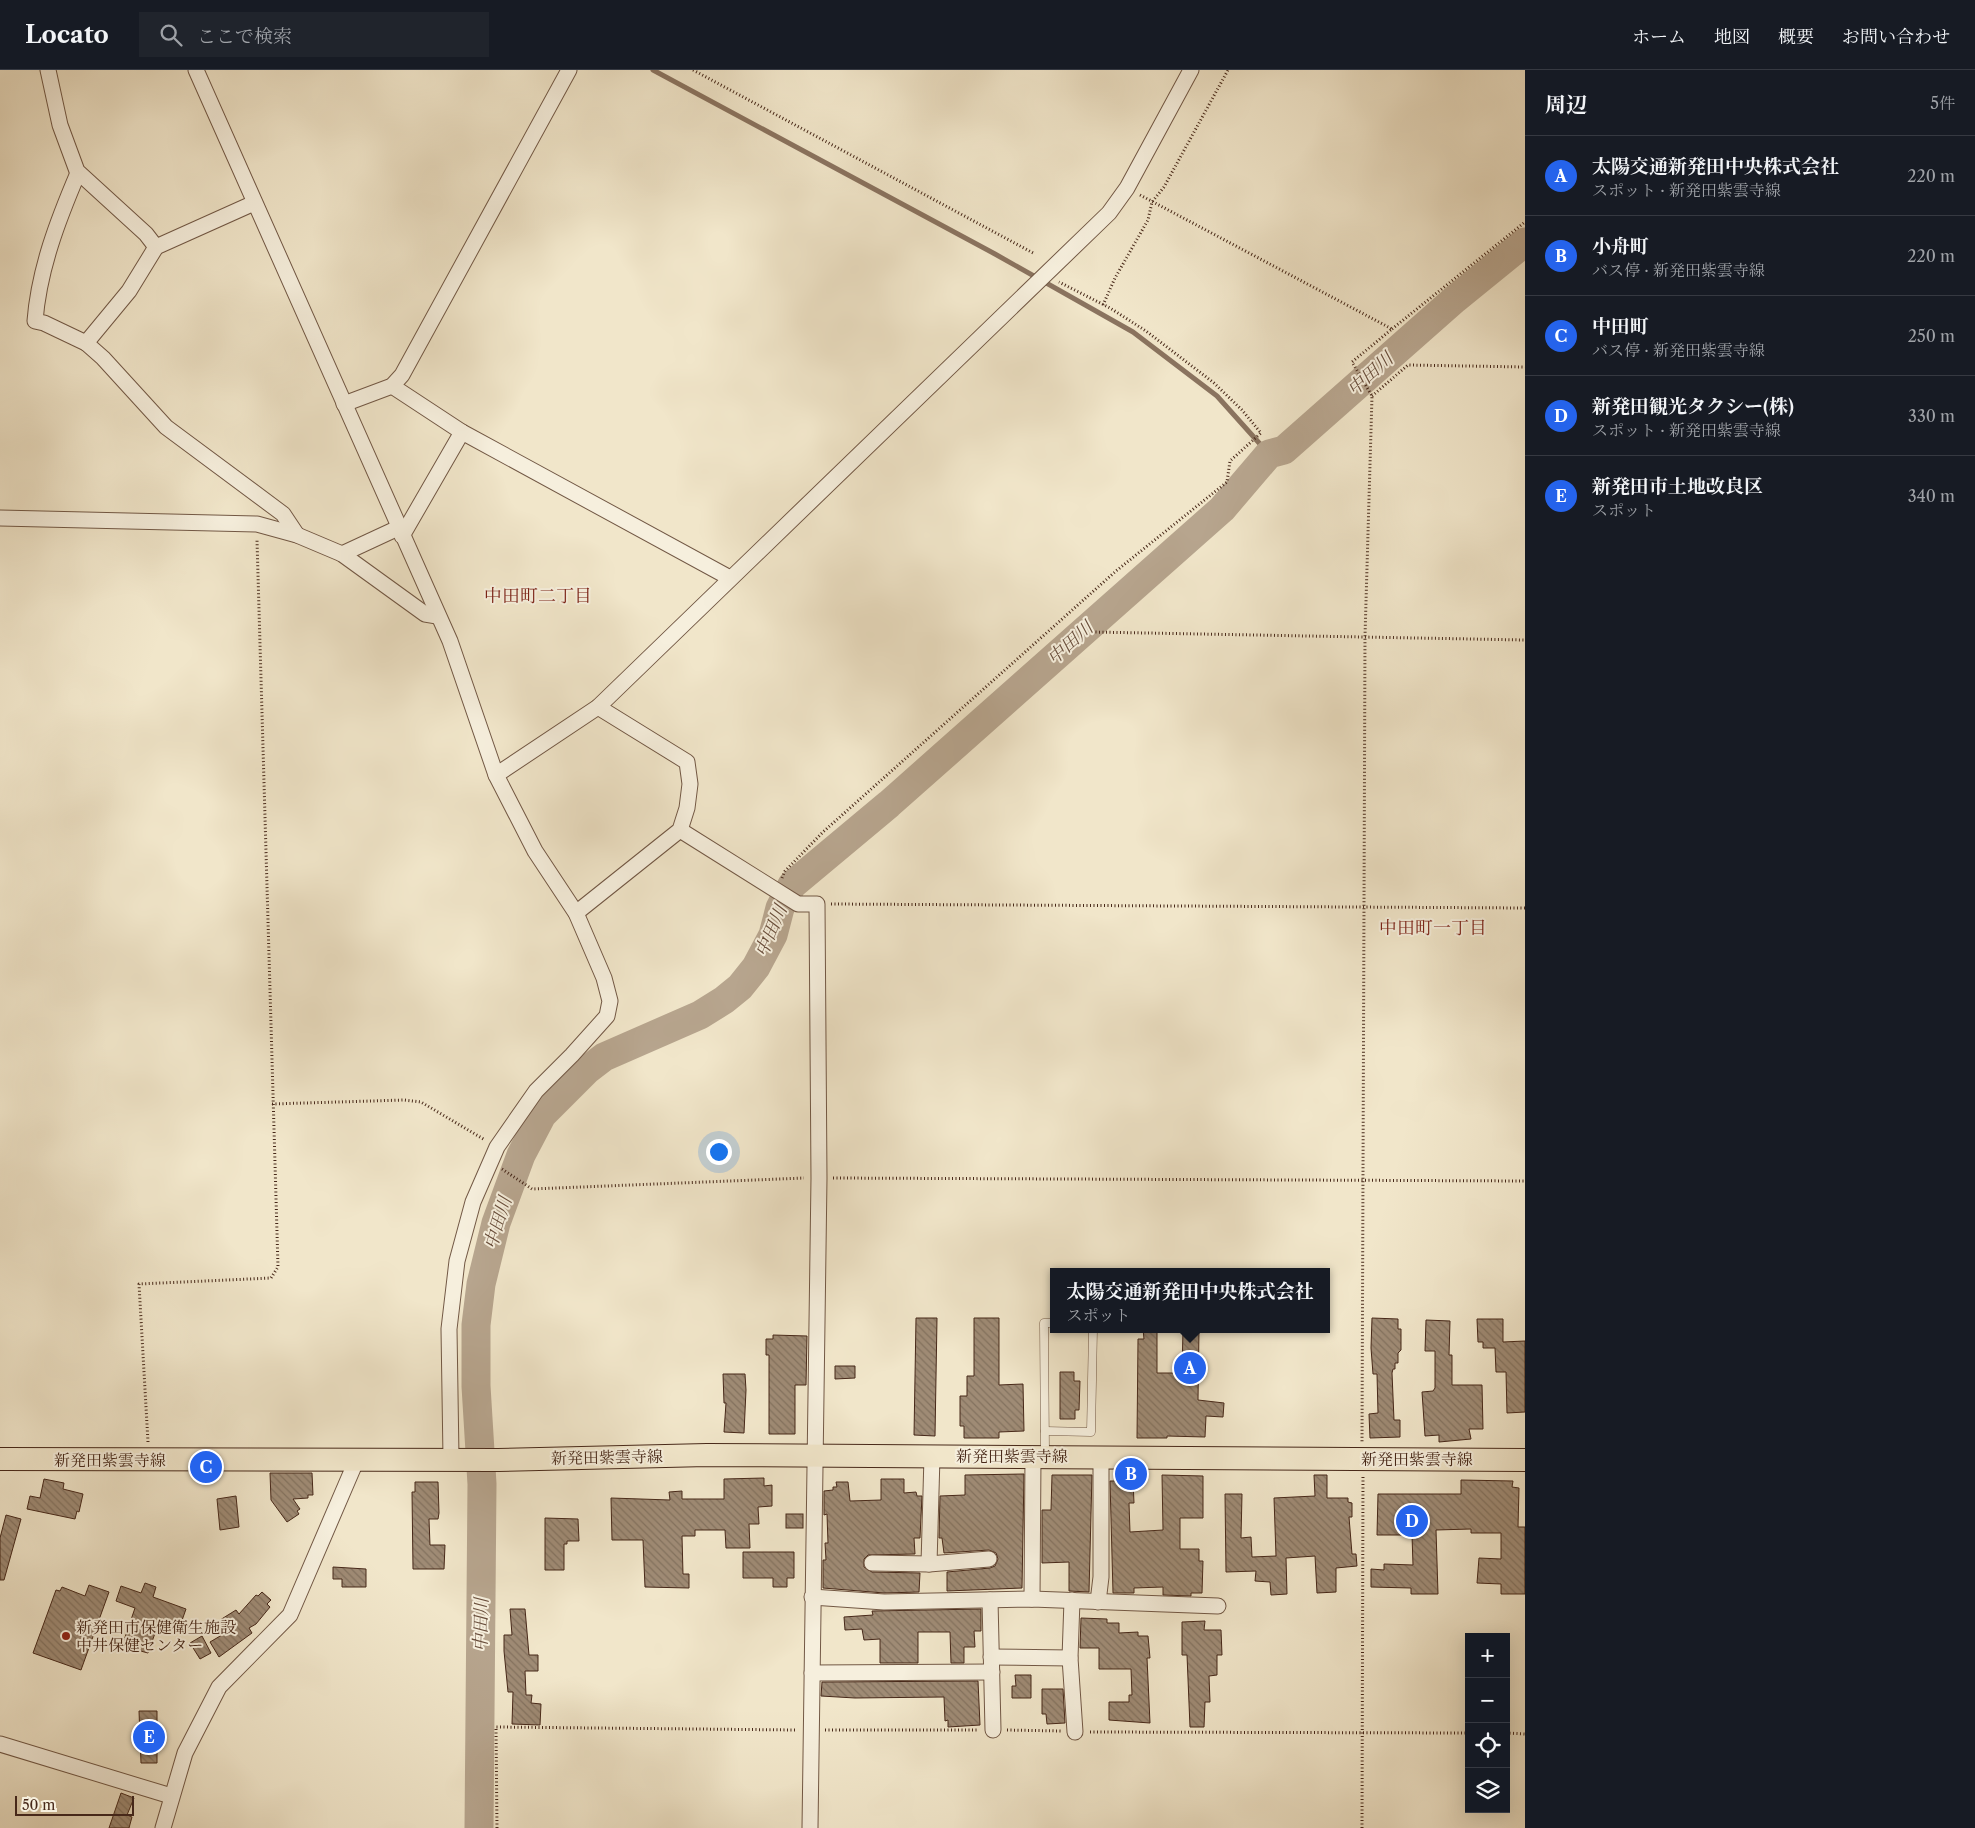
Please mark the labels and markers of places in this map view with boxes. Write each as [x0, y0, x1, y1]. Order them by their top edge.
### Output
pin: A [1174, 1349, 1206, 1387]
pin: C [190, 1448, 222, 1486]
pin: B [1115, 1455, 1147, 1493]
pin: D [1396, 1502, 1428, 1540]
place label: 新発田市保健衛生施設 中井保健センター [76, 1617, 236, 1655]
marker: 新発田市保健衛生施設 中井保健センター [60, 1630, 72, 1642]
pin: E [133, 1718, 165, 1756]

